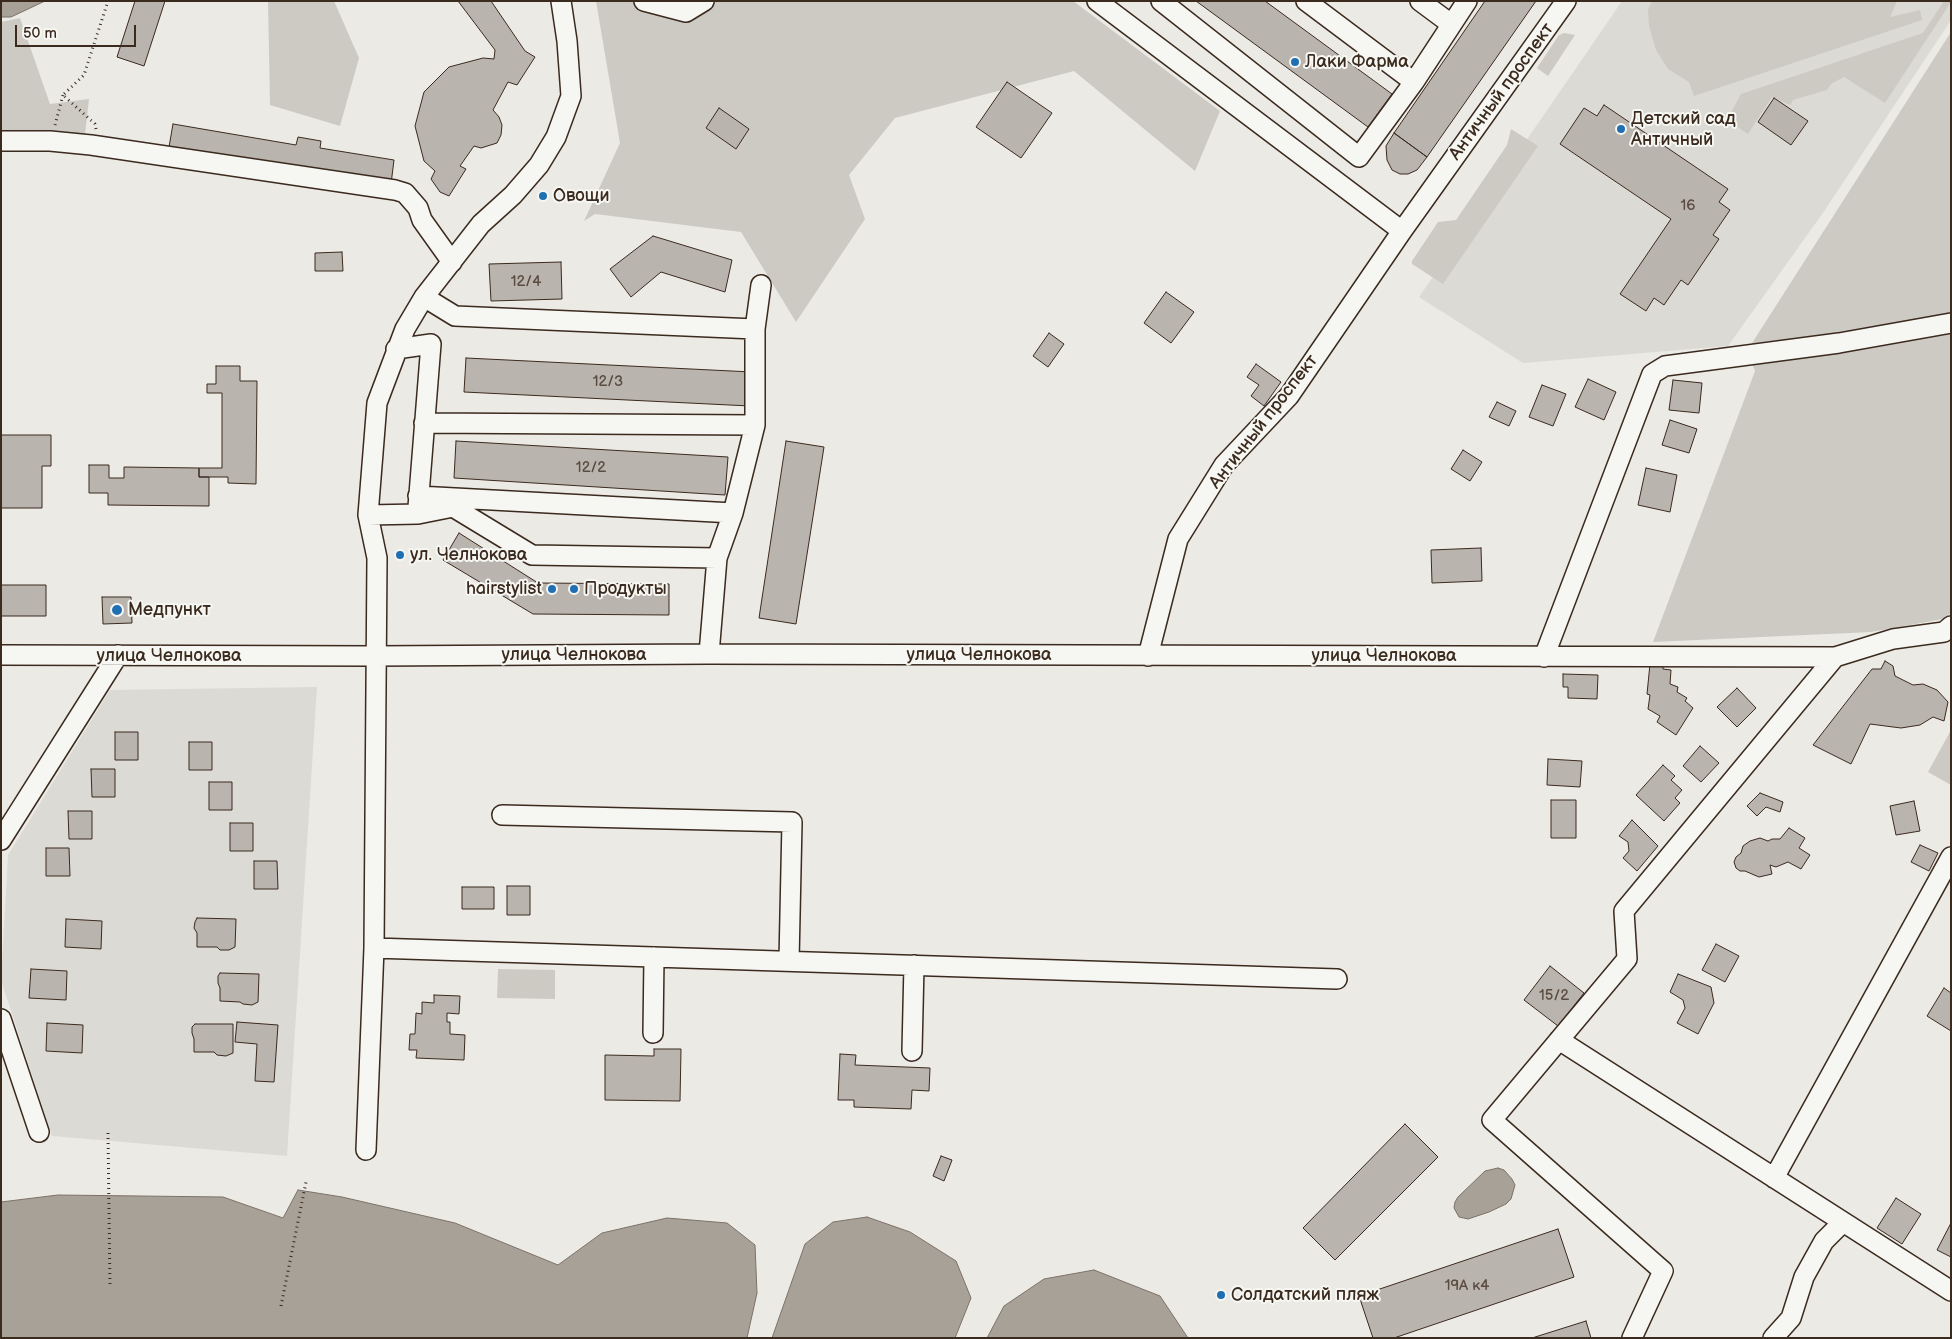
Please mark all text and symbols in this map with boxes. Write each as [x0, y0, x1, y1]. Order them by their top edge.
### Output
scale bar [18, 15, 139, 47]
street label: Античный проспект [1445, 19, 1559, 165]
text: 50 m [23, 24, 57, 43]
place label: Лаки Фарма [1305, 51, 1409, 73]
marker: Лаки Фарма [1289, 56, 1301, 68]
place label: Детский сад Античный [1631, 108, 1736, 150]
marker: Детский сад Античный [1615, 123, 1627, 135]
place label: Овощи [553, 185, 610, 207]
marker: Овощи [537, 190, 549, 202]
house number: 16 [1681, 197, 1695, 215]
house number: 12/4 [511, 273, 541, 291]
street label: Античный проспект [1205, 351, 1323, 493]
house number: 12/3 [593, 373, 623, 391]
house number: 12/2 [576, 459, 606, 477]
place label: ул. Челнокова [410, 544, 527, 566]
marker: ул. Челнокова [394, 549, 406, 561]
place label: hairstylist [466, 578, 542, 600]
place label: Продукты [584, 578, 667, 600]
marker: hairstylist [546, 583, 558, 595]
marker: Продукты [568, 583, 580, 595]
place label: Медпункт [128, 599, 211, 621]
marker: Медпункт [110, 603, 124, 617]
street label: улица Челнокова [501, 644, 647, 666]
street label: улица Челнокова [906, 644, 1052, 666]
street label: улица Челнокова [96, 645, 242, 667]
street label: улица Челнокова [1311, 645, 1457, 667]
house number: 15/2 [1539, 987, 1569, 1005]
house number: 19А к4 [1445, 1277, 1489, 1295]
place label: Солдатский пляж [1231, 1284, 1379, 1306]
marker: Солдатский пляж [1215, 1289, 1227, 1301]

